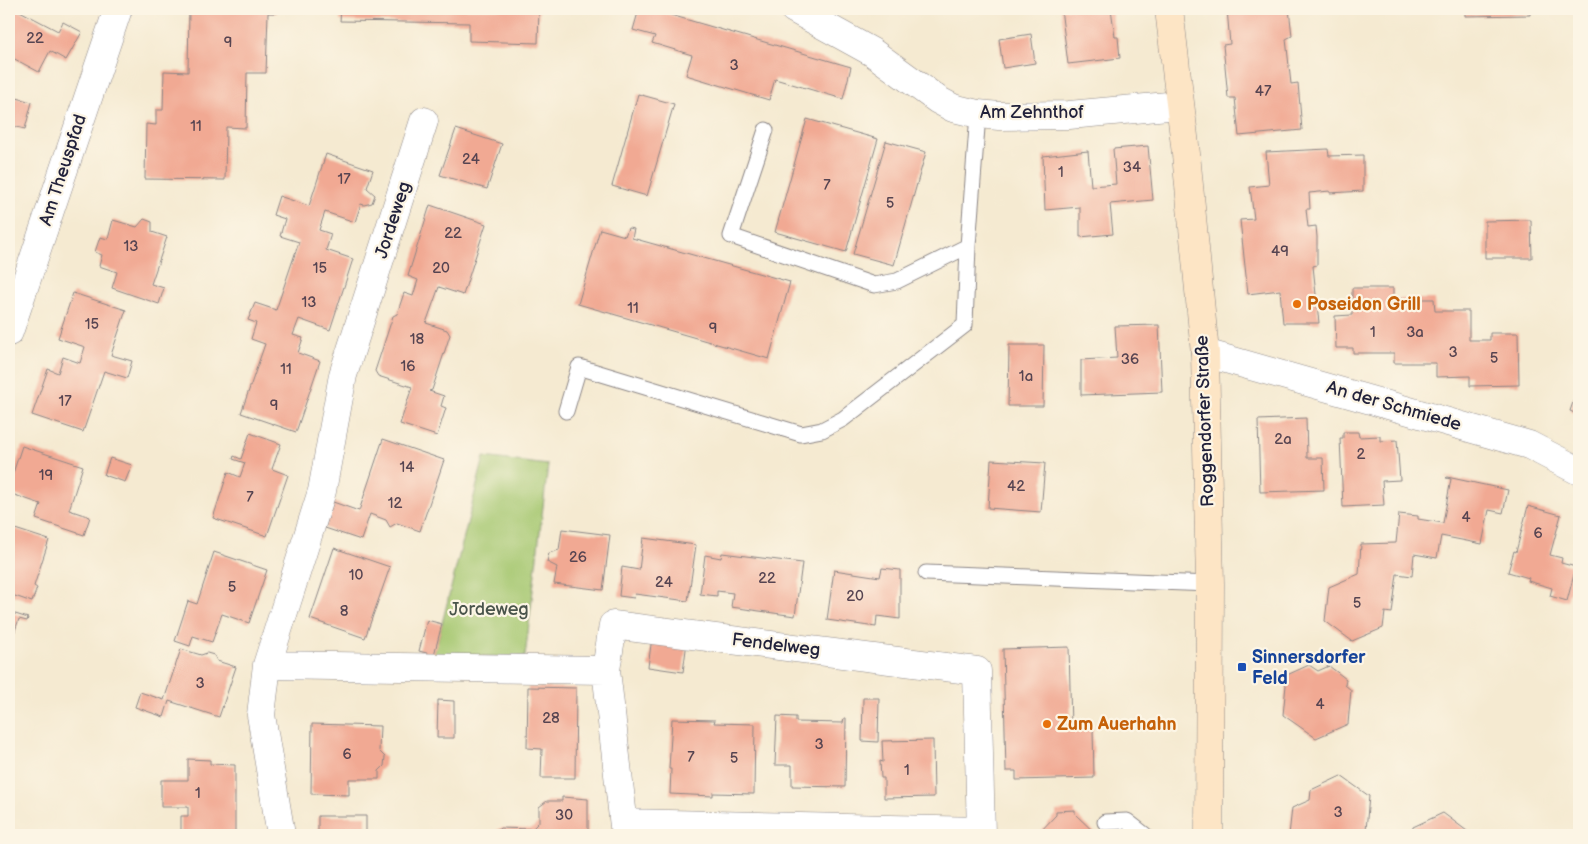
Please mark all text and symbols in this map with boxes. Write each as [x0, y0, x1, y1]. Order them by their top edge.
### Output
house number: 22 [26, 29, 44, 48]
house number: 9 [224, 33, 232, 52]
house number: 3 [729, 56, 739, 75]
house number: 47 [1255, 82, 1272, 101]
street label: Am Zehnthof [980, 102, 1084, 123]
street label: Am Theuspfad [35, 112, 91, 228]
house number: 11 [190, 117, 202, 136]
house number: 24 [462, 150, 480, 169]
house number: 34 [1123, 158, 1141, 177]
house number: 1 [1058, 163, 1064, 182]
house number: 17 [337, 170, 351, 189]
house number: 7 [823, 176, 831, 195]
street label: Jordeweg [371, 179, 415, 261]
house number: 5 [886, 194, 894, 213]
house number: 22 [444, 224, 462, 243]
house number: 13 [123, 237, 139, 256]
house number: 49 [1271, 242, 1289, 261]
house number: 15 [313, 259, 327, 278]
house number: 20 [432, 259, 450, 278]
house number: 13 [301, 293, 317, 312]
place label: Poseidon Grill [1307, 294, 1421, 315]
marker: Poseidon Grill [1291, 298, 1303, 310]
house number: 11 [627, 299, 639, 318]
house number: 15 [85, 315, 99, 334]
house number: 9 [709, 319, 717, 338]
house number: 1 [1370, 323, 1376, 342]
house number: 3a [1406, 323, 1424, 342]
house number: 18 [410, 330, 425, 349]
street label: Roggendorfer Straße [1191, 334, 1218, 507]
house number: 3 [1448, 343, 1458, 362]
house number: 5 [1490, 349, 1498, 368]
house number: 36 [1121, 350, 1139, 369]
house number: 16 [401, 357, 415, 376]
house number: 11 [280, 360, 292, 379]
house number: 1a [1019, 367, 1033, 386]
street label: An der Schmiede [1324, 377, 1464, 435]
house number: 17 [58, 392, 72, 411]
house number: 9 [270, 396, 278, 415]
house number: 2a [1274, 430, 1292, 449]
house number: 2 [1357, 445, 1366, 464]
house number: 14 [400, 458, 414, 477]
house number: 19 [39, 466, 53, 485]
house number: 42 [1007, 477, 1025, 496]
house number: 7 [246, 488, 254, 507]
house number: 12 [388, 494, 402, 513]
house number: 4 [1461, 508, 1471, 527]
house number: 6 [1533, 524, 1543, 543]
house number: 26 [569, 548, 587, 567]
house number: 10 [349, 566, 363, 585]
house number: 22 [758, 569, 776, 588]
house number: 24 [655, 573, 673, 592]
house number: 5 [228, 578, 236, 597]
house number: 20 [846, 587, 864, 606]
house number: 5 [1353, 594, 1361, 613]
park label: Jordeweg [449, 599, 529, 620]
house number: 8 [340, 602, 349, 621]
street label: Fendelweg [731, 629, 821, 661]
place label: Sinnersdorfer Feld [1252, 647, 1366, 689]
marker: Sinnersdorfer Feld [1236, 661, 1248, 673]
house number: 3 [195, 674, 205, 693]
house number: 4 [1315, 695, 1325, 714]
house number: 28 [542, 709, 560, 728]
place label: Zum Auerhahn [1057, 714, 1177, 735]
marker: Zum Auerhahn [1041, 718, 1053, 730]
house number: 3 [814, 735, 824, 754]
house number: 6 [342, 745, 352, 764]
house number: 7 [687, 748, 695, 767]
house number: 5 [730, 749, 738, 768]
house number: 1 [904, 761, 910, 780]
house number: 1 [195, 784, 201, 803]
house number: 3 [1333, 803, 1343, 822]
house number: 30 [555, 806, 573, 825]

